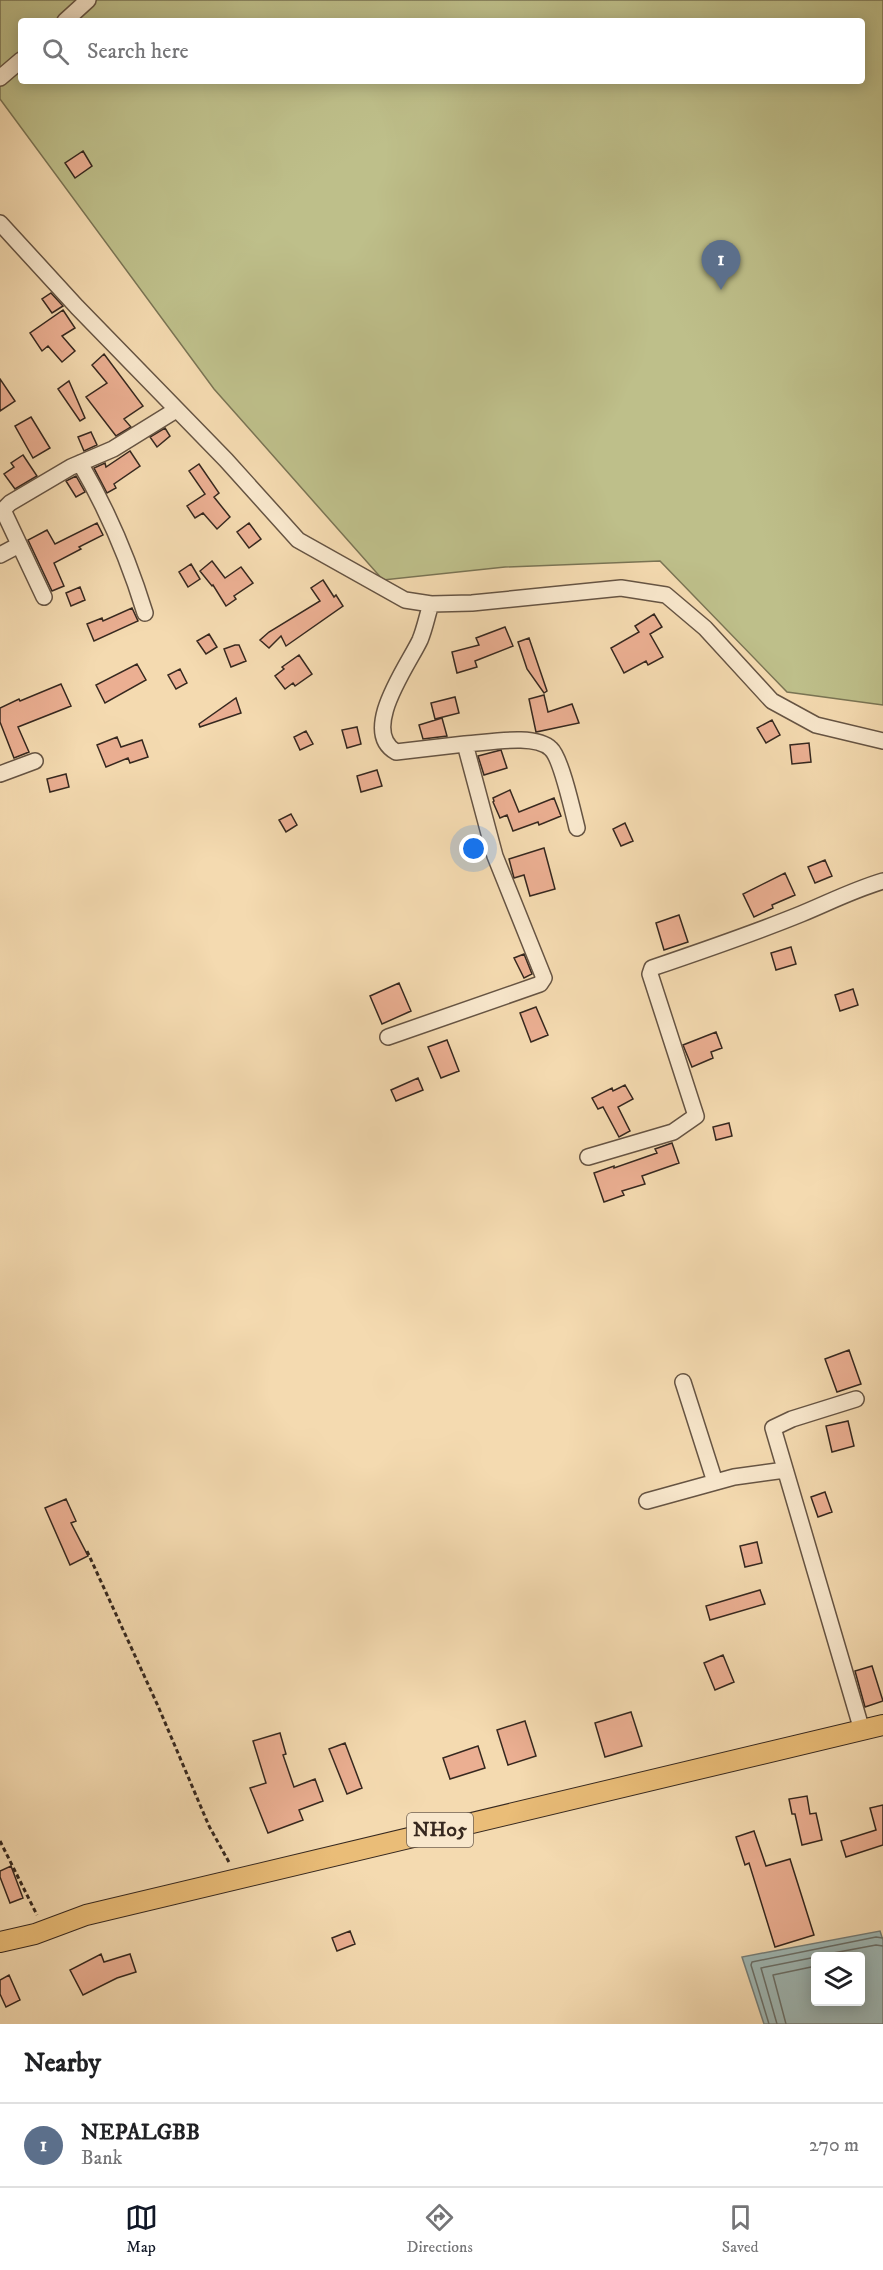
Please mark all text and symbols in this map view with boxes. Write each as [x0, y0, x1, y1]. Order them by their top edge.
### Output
search box [18, 18, 865, 84]
icon: search [39, 35, 72, 68]
text: Search here [87, 38, 189, 65]
pin: 1 [702, 240, 740, 290]
your location [459, 834, 488, 863]
road number: NH05 [407, 1813, 473, 1847]
map controls [811, 1952, 865, 2006]
button: layers [811, 1952, 865, 2006]
text: Nearby [24, 2047, 101, 2080]
text: NEPALGBB [81, 2119, 200, 2146]
text: 1 [40, 2133, 47, 2158]
text: 270 m [809, 2133, 859, 2158]
text: Bank [81, 2146, 123, 2171]
tab: Map [125, 2201, 158, 2257]
tab: Directions [407, 2201, 473, 2257]
tab: Saved [722, 2201, 759, 2257]

